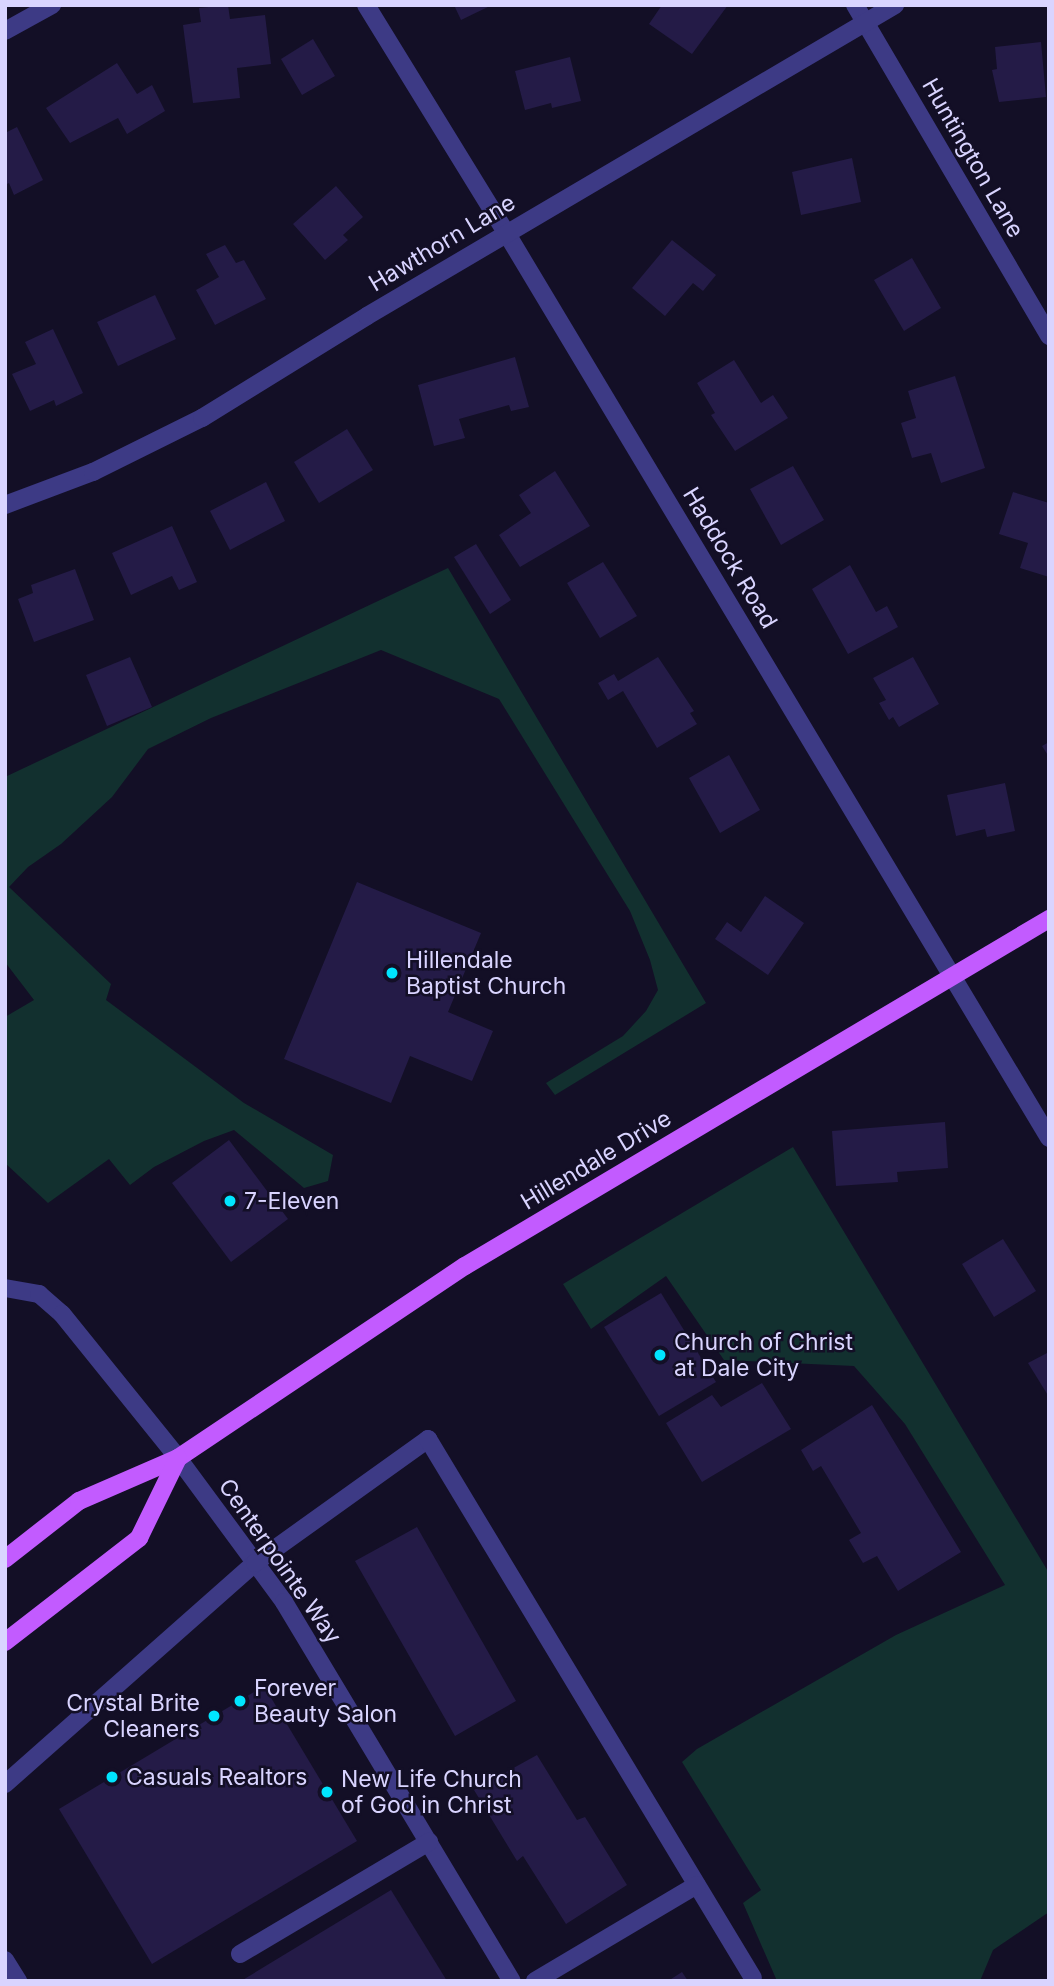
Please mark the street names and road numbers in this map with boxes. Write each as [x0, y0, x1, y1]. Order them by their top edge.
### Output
street label: Huntington Lane [916, 74, 1030, 242]
street label: Hawthorn Lane [364, 188, 520, 298]
street label: Haddock Road [677, 482, 783, 634]
street label: Hillendale Drive [516, 1104, 676, 1216]
street label: Centerpointe Way [213, 1473, 347, 1649]

